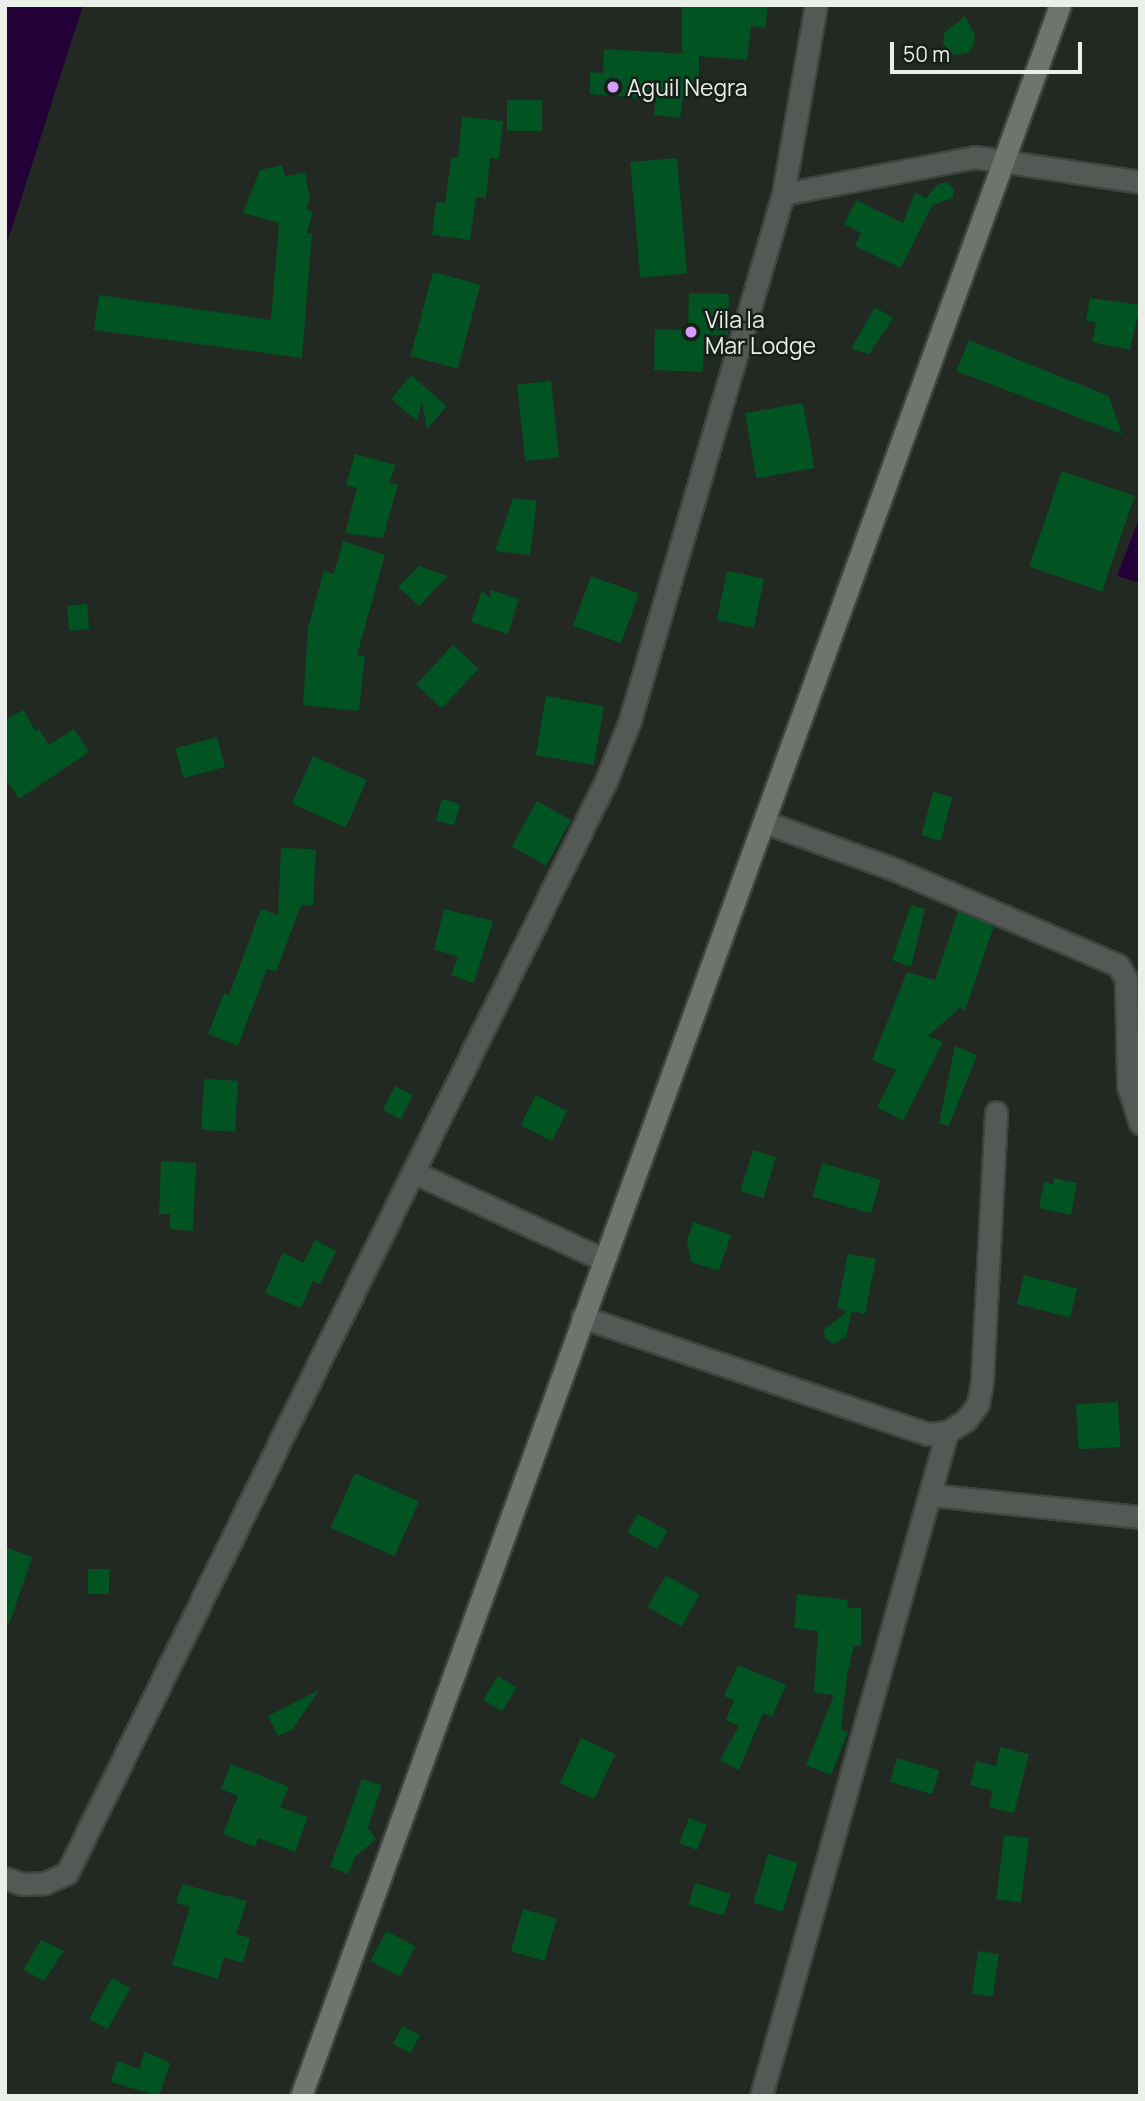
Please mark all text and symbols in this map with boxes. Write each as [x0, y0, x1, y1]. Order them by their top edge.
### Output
scale bar [893, 28, 1086, 72]
text: 50 m [903, 40, 950, 68]
place label: Aguil Negra [627, 73, 748, 101]
marker: Aguil Negra [605, 79, 621, 95]
place label: Vila la Mar Lodge [705, 305, 816, 359]
marker: Vila la Mar Lodge [683, 324, 699, 340]

